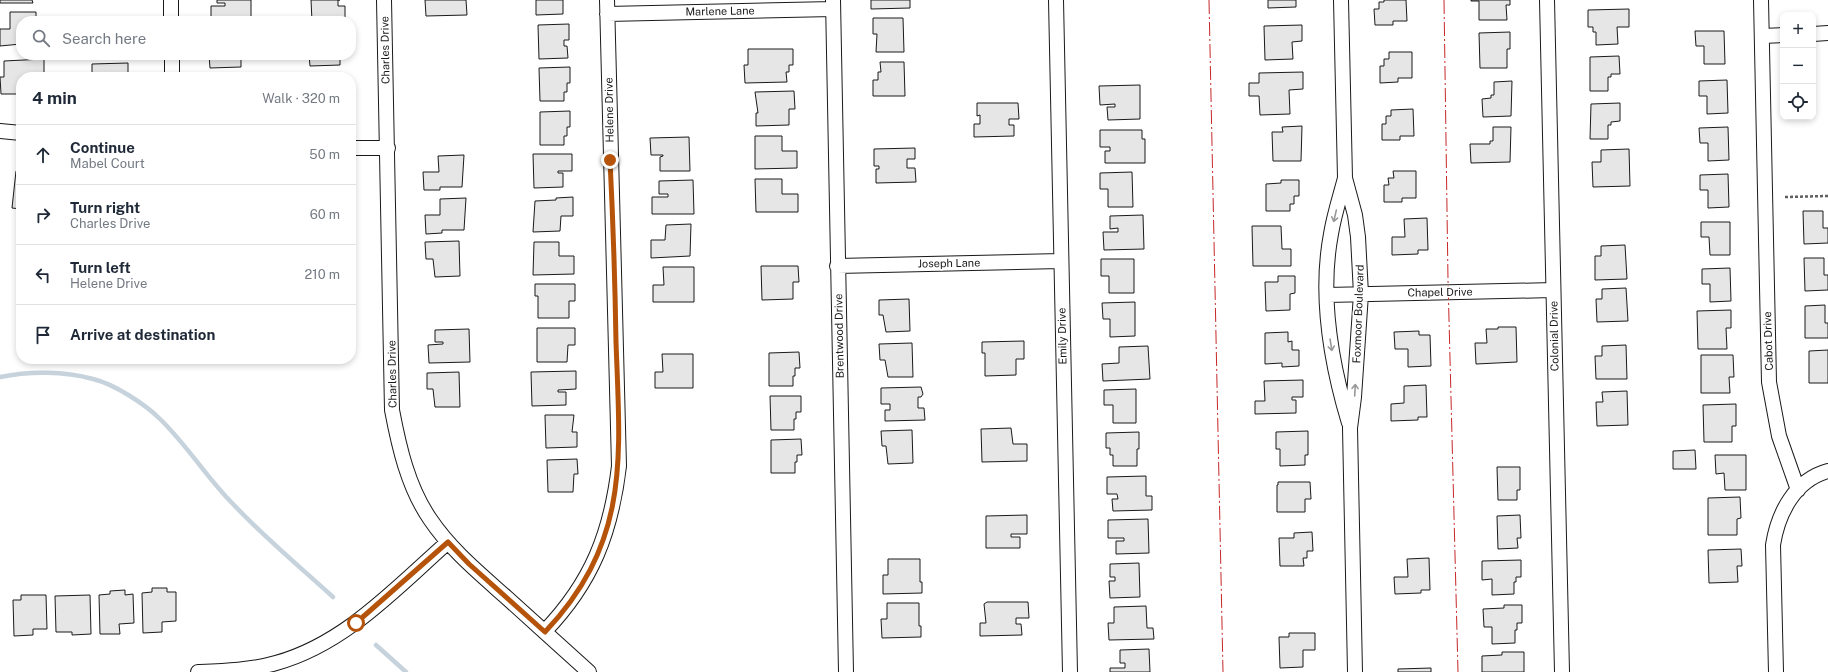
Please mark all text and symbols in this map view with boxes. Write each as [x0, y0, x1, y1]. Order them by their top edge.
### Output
street label: Marlene Lane [685, 4, 755, 18]
map controls [1780, 12, 1816, 120]
button: + [1780, 12, 1816, 48]
search box [16, 16, 356, 60]
street label: Charles Drive [378, 16, 392, 84]
icon: search [30, 27, 52, 49]
text: Search here [62, 30, 146, 47]
button: − [1780, 48, 1816, 84]
street label: Helene Drive [602, 77, 616, 143]
button: locate [1780, 84, 1816, 120]
text: 4 min [32, 88, 77, 108]
text: Walk · 320 m [262, 91, 340, 106]
text: Continue [70, 139, 135, 156]
icon: ahead [32, 144, 54, 166]
text: 50 m [309, 147, 340, 162]
route end [601, 151, 619, 169]
text: Mabel Court [70, 156, 145, 171]
text: Turn right [70, 199, 140, 216]
icon: right [32, 204, 54, 226]
text: 60 m [310, 207, 340, 222]
one-way arrow [1330, 209, 1338, 222]
text: Charles Drive [70, 216, 150, 231]
street label: Joseph Lane [918, 256, 980, 270]
text: Turn left [70, 259, 131, 276]
icon: left [32, 264, 54, 286]
street label: Foxmoor Boulevard [1350, 264, 1366, 364]
text: 210 m [305, 267, 340, 282]
text: Helene Drive [70, 276, 147, 291]
street label: Chapel Drive [1407, 285, 1473, 299]
street label: Brentwood Drive [832, 294, 846, 378]
street label: Colonial Drive [1547, 301, 1561, 371]
street label: Emily Drive [1056, 307, 1068, 365]
street label: Cabot Drive [1761, 311, 1775, 371]
icon: arrive [32, 324, 54, 346]
text: Arrive at destination [70, 326, 215, 343]
one-way arrow [1327, 338, 1335, 351]
street label: Charles Drive [385, 340, 399, 408]
one-way arrow [1351, 384, 1358, 397]
route start [347, 614, 365, 632]

